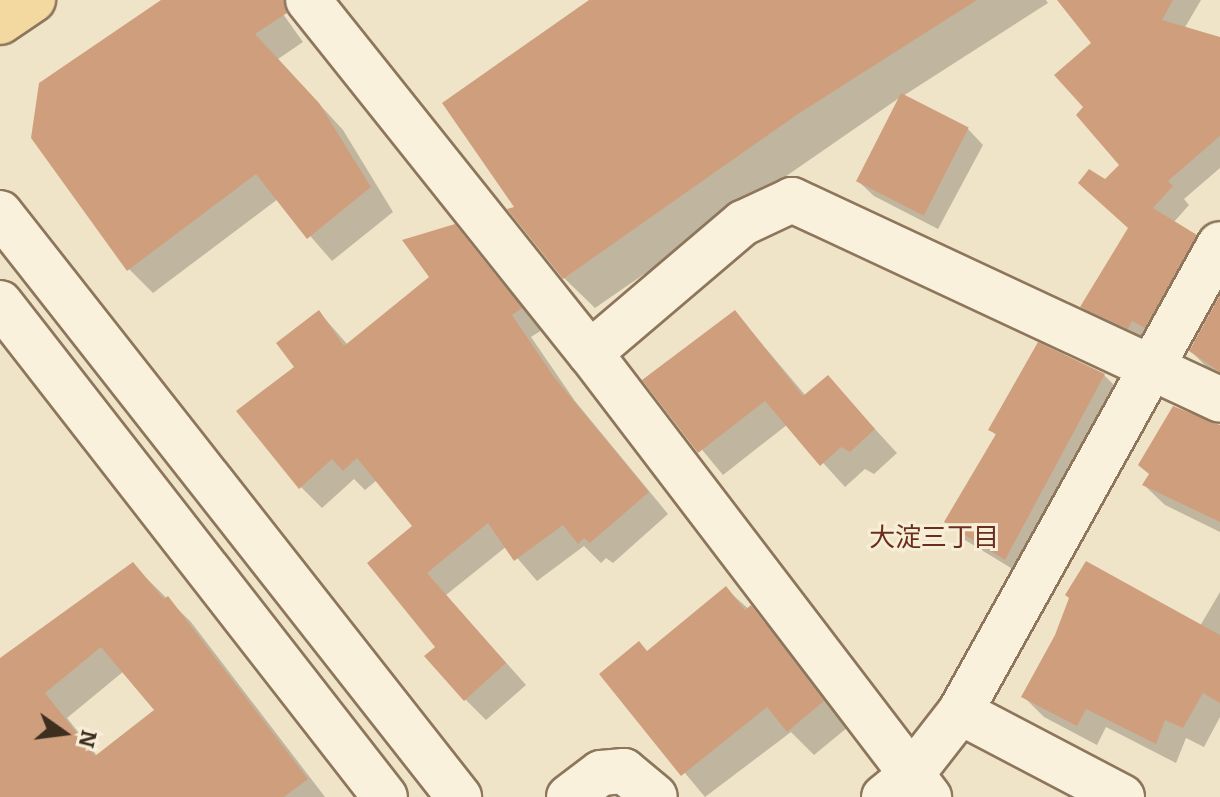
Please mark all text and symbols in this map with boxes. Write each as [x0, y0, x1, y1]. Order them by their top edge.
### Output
district label: 大淀三丁目 [869, 522, 999, 554]
north arrow [24, 693, 104, 773]
text: N [73, 727, 103, 750]

